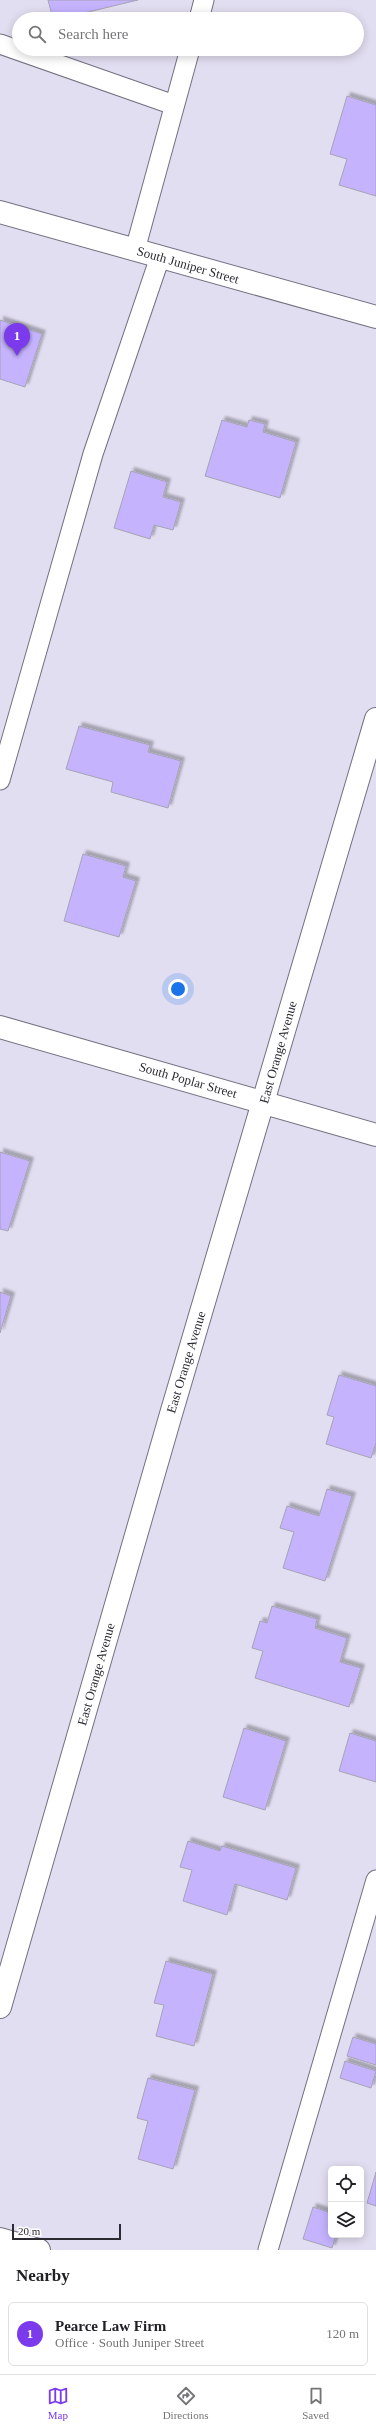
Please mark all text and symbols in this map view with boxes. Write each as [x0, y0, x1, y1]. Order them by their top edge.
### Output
search box [12, 12, 364, 56]
icon: search [26, 23, 48, 45]
text: Search here [58, 26, 128, 42]
street label: South Juniper Street [135, 243, 241, 287]
pin: 1 [4, 323, 30, 356]
your location [168, 979, 188, 999]
street label: East Orange Avenue [256, 999, 300, 1105]
street label: South Poplar Street [137, 1059, 239, 1101]
street label: East Orange Avenue [163, 1309, 209, 1415]
street label: East Orange Avenue [74, 1621, 118, 1727]
map controls [328, 2166, 364, 2238]
button: locate [328, 2166, 364, 2202]
button: layers [328, 2202, 364, 2238]
scale bar [12, 2222, 121, 2241]
text: 20 m [18, 2225, 40, 2237]
text: Nearby [16, 2266, 70, 2285]
text: Pearce Law Firm [55, 2318, 166, 2334]
text: 1 [27, 2326, 33, 2341]
text: 120 m [326, 2326, 359, 2341]
text: Office · South Juniper Street [55, 2335, 204, 2350]
tab: Map [47, 2385, 69, 2421]
tab: Directions [163, 2385, 208, 2421]
tab: Saved [302, 2385, 329, 2421]

